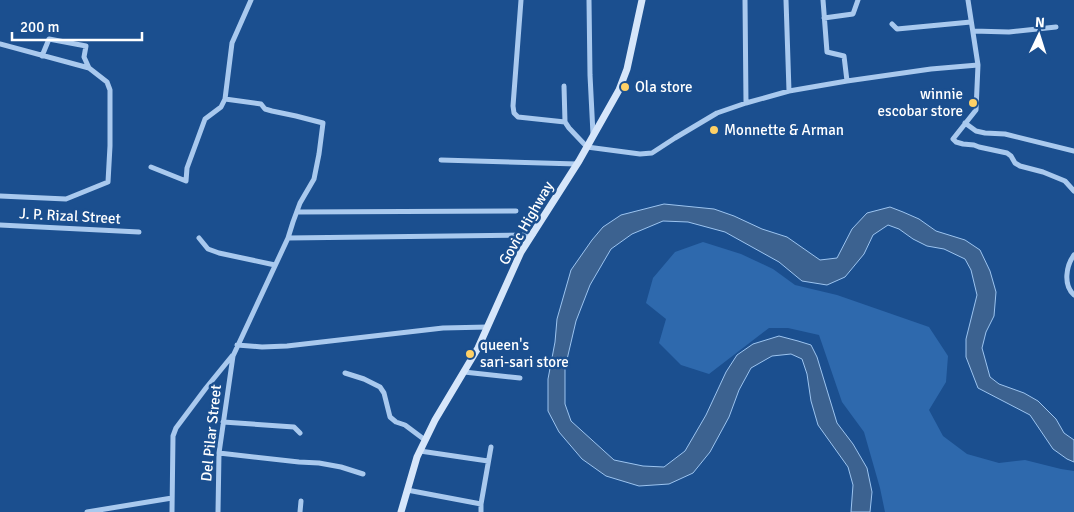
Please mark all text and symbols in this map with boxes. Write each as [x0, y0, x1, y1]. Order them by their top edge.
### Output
scale bar [12, 10, 142, 42]
north arrow [1014, 10, 1064, 60]
text: N [1034, 14, 1045, 31]
text: 200 m [20, 18, 60, 36]
place label: Ola store [635, 78, 692, 96]
marker: Ola store [619, 81, 631, 93]
place label: winnie escobar store [878, 85, 963, 120]
marker: winnie escobar store [967, 97, 979, 109]
place label: Monnette & Arman [724, 121, 844, 139]
marker: Monnette & Arman [708, 124, 720, 136]
street label: Govic Highway [495, 178, 557, 268]
street label: J. P. Rizal Street [19, 204, 121, 228]
place label: queen's sari-sari store [480, 336, 569, 371]
marker: queen's sari-sari store [464, 348, 476, 360]
street label: Del Pilar Street [197, 384, 225, 482]

